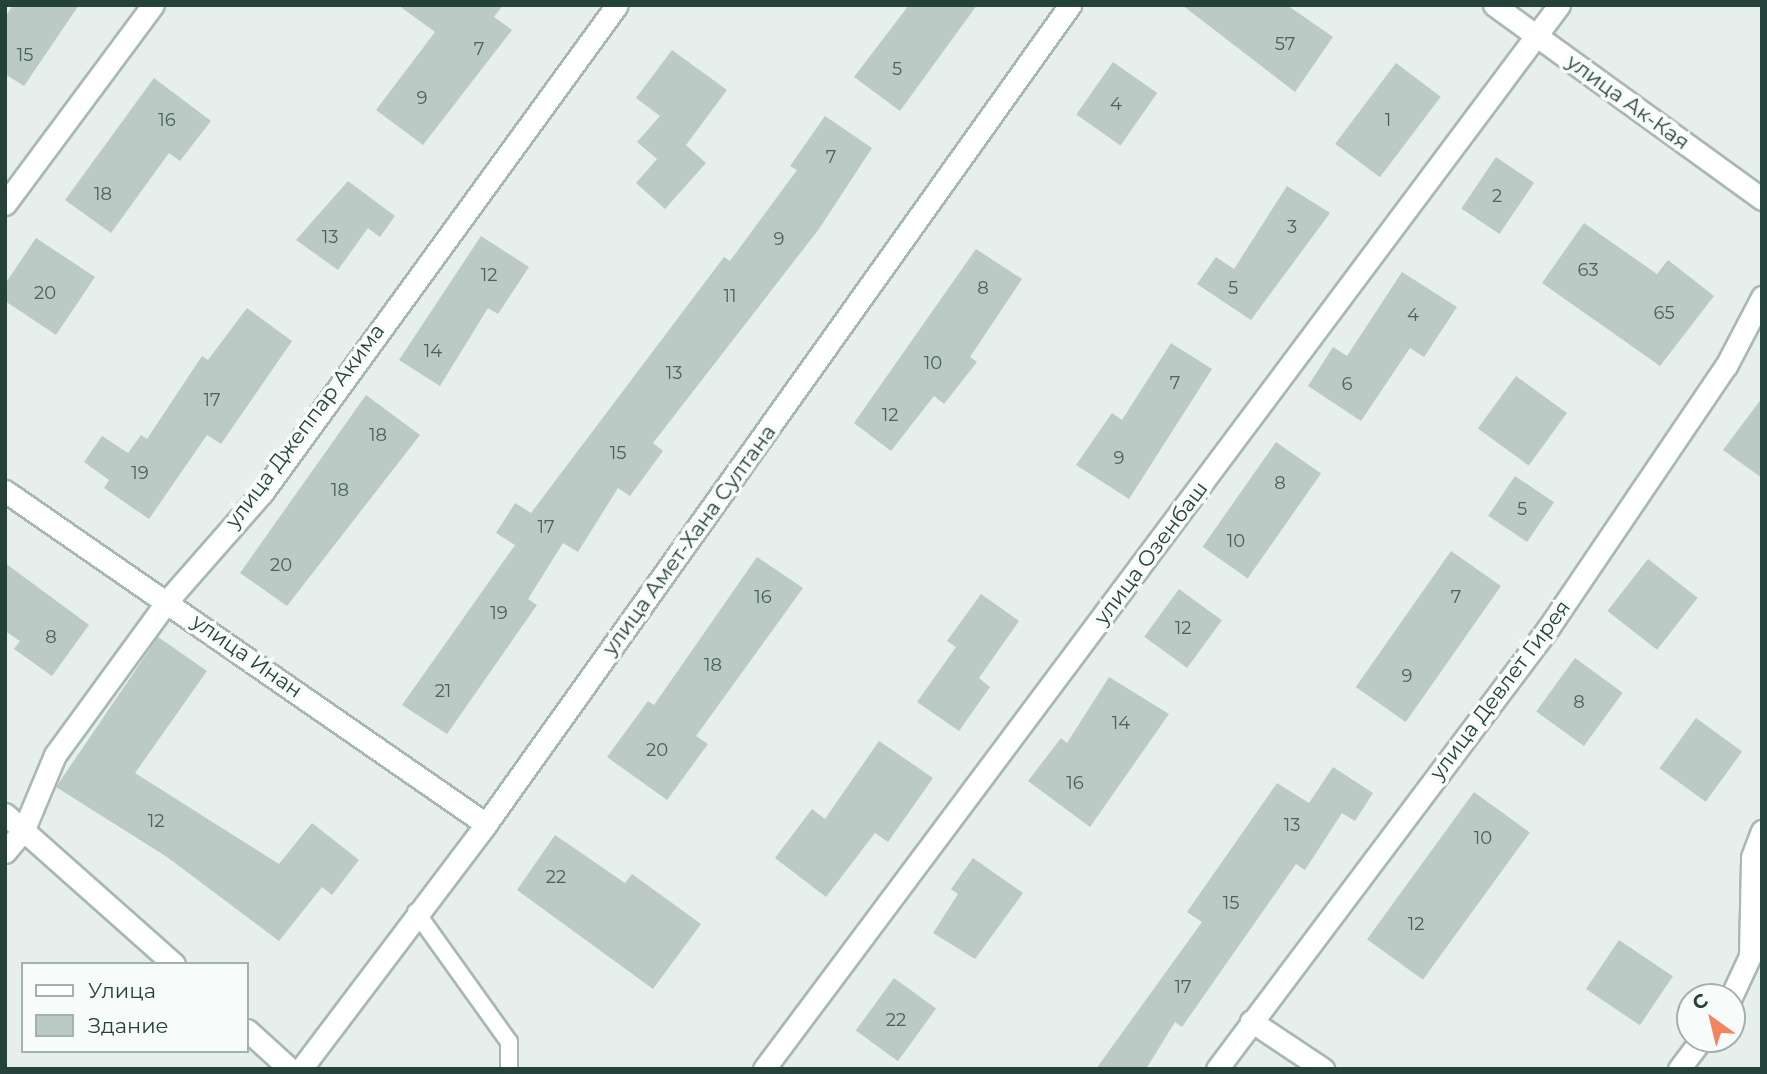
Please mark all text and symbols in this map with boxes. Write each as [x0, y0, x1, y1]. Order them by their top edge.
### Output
house number: 57 [1275, 33, 1295, 55]
house number: 7 [474, 38, 484, 60]
house number: 15 [17, 44, 33, 66]
street label: улица Ак-Кая [1562, 49, 1694, 155]
house number: 5 [892, 58, 902, 80]
house number: 9 [417, 87, 427, 109]
house number: 4 [1110, 93, 1122, 115]
house number: 16 [158, 109, 176, 131]
house number: 1 [1385, 109, 1391, 131]
house number: 7 [826, 146, 836, 168]
house number: 18 [94, 183, 112, 205]
house number: 2 [1492, 185, 1502, 207]
house number: 3 [1287, 216, 1297, 238]
house number: 13 [322, 226, 338, 248]
house number: 9 [774, 228, 784, 250]
house number: 63 [1577, 259, 1599, 281]
house number: 12 [481, 264, 497, 286]
house number: 8 [977, 277, 989, 299]
house number: 5 [1228, 277, 1238, 299]
house number: 20 [34, 282, 56, 304]
house number: 11 [724, 285, 736, 307]
house number: 65 [1653, 302, 1675, 324]
house number: 4 [1407, 304, 1419, 326]
street label: улица Джеппар Акима [220, 319, 390, 533]
house number: 14 [424, 340, 442, 362]
house number: 10 [924, 352, 942, 374]
house number: 13 [666, 362, 682, 384]
house number: 7 [1170, 372, 1180, 394]
house number: 6 [1342, 373, 1352, 395]
house number: 17 [203, 389, 221, 411]
house number: 12 [882, 404, 898, 426]
street label: улица Амет-Хана Султана [597, 420, 781, 660]
house number: 18 [369, 424, 387, 446]
house number: 15 [610, 442, 626, 464]
house number: 9 [1114, 447, 1124, 469]
house number: 19 [131, 462, 149, 484]
house number: 8 [1274, 472, 1286, 494]
street label: улица Озенбаш [1089, 476, 1213, 630]
house number: 18 [331, 479, 349, 501]
house number: 5 [1517, 498, 1527, 520]
house number: 17 [537, 516, 555, 538]
house number: 10 [1227, 530, 1245, 552]
house number: 20 [270, 554, 292, 576]
house number: 16 [754, 586, 772, 608]
house number: 7 [1451, 586, 1461, 608]
street label: улица Девлет Гирея [1424, 595, 1576, 785]
house number: 19 [490, 602, 508, 624]
street label: улица Инан [187, 609, 307, 703]
house number: 12 [1175, 617, 1191, 639]
house number: 8 [45, 626, 57, 648]
house number: 18 [704, 654, 722, 676]
house number: 9 [1402, 665, 1412, 687]
house number: 21 [435, 680, 451, 702]
house number: 8 [1573, 691, 1585, 713]
house number: 14 [1112, 712, 1130, 734]
house number: 20 [646, 739, 668, 761]
house number: 16 [1066, 772, 1084, 794]
house number: 12 [148, 810, 164, 832]
house number: 13 [1284, 814, 1300, 836]
house number: 10 [1474, 827, 1492, 849]
house number: 22 [546, 866, 566, 888]
house number: 15 [1223, 892, 1239, 914]
house number: 12 [1408, 913, 1424, 935]
legend [21, 962, 248, 1053]
house number: 17 [1174, 976, 1192, 998]
text: Улица [88, 978, 156, 1003]
north arrow [1676, 983, 1746, 1053]
text: С [1688, 988, 1712, 1015]
house number: 22 [886, 1009, 906, 1031]
text: Здание [88, 1013, 169, 1038]

